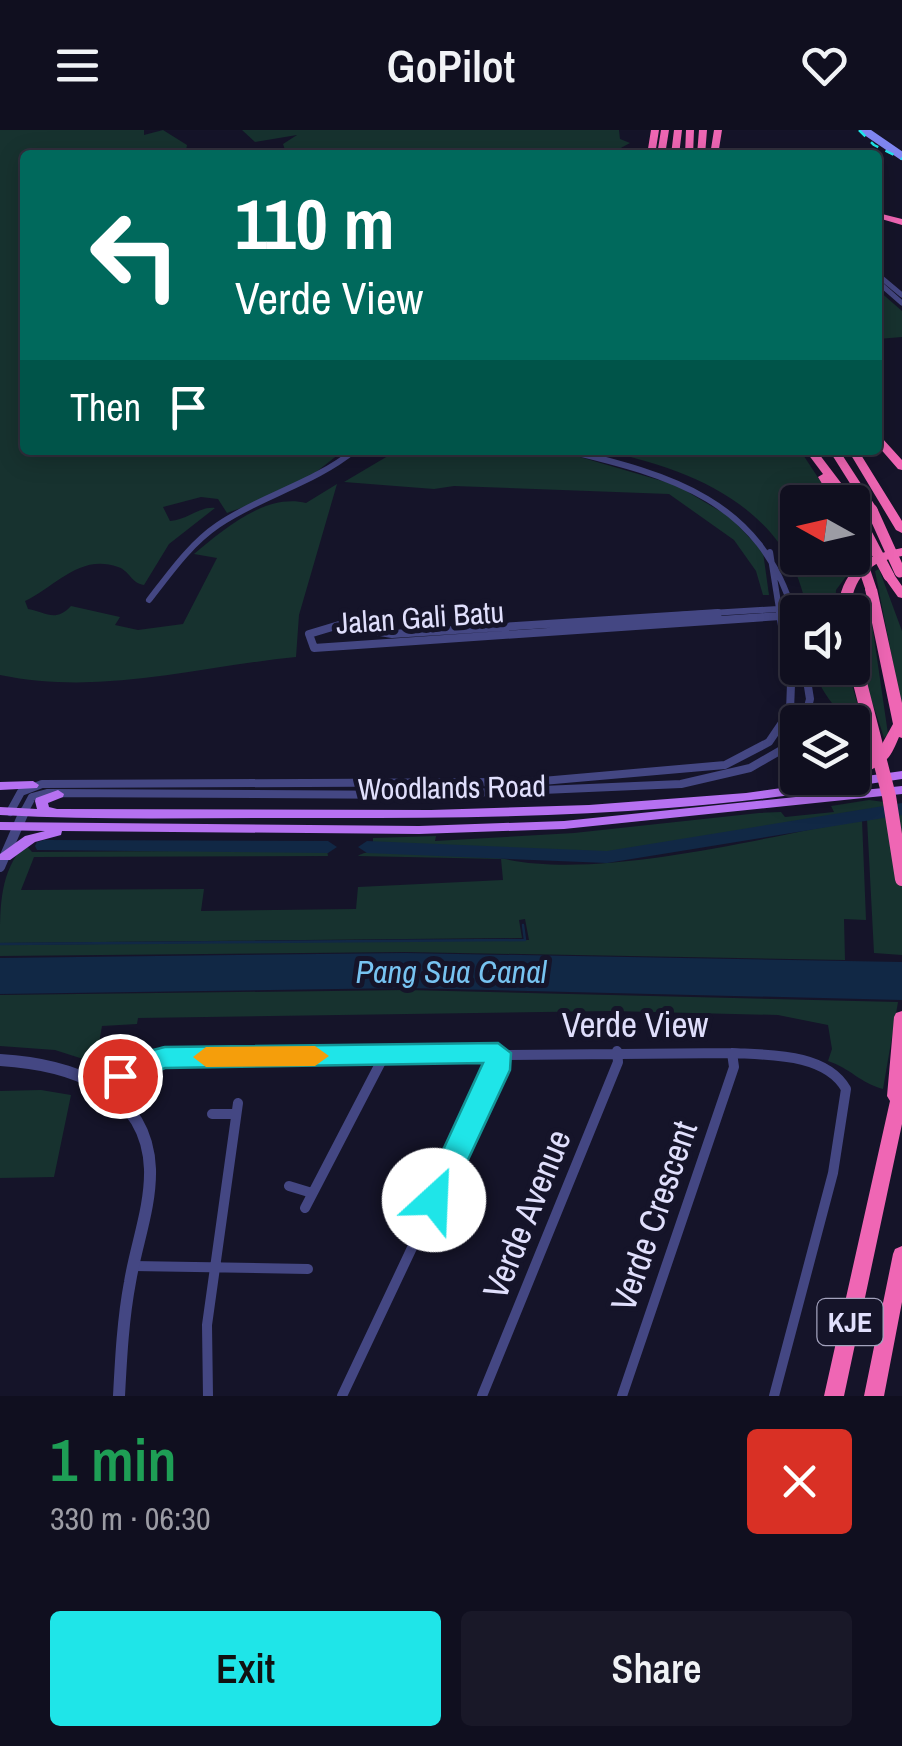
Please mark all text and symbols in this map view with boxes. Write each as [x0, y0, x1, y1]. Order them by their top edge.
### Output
text: GoPilot [387, 35, 515, 96]
icon: menu [50, 38, 105, 93]
icon: heart [797, 38, 852, 93]
text: 110 m [235, 177, 395, 271]
icon: left [70, 190, 200, 320]
text: Verde View [235, 267, 423, 328]
icon: arrive [161, 380, 216, 435]
text: Then [70, 382, 141, 433]
north arrow [780, 485, 870, 575]
map controls [780, 485, 870, 795]
street label: Jalan Gali Batu [335, 591, 505, 643]
button: sound [780, 595, 870, 685]
button: layers [780, 705, 870, 795]
street label: Woodlands Road [358, 765, 546, 809]
water label: Pang Sua Canal [355, 950, 548, 993]
street label: Verde View [562, 1001, 708, 1048]
pin [78, 1034, 163, 1119]
icon: arrive [93, 1049, 148, 1104]
street label: Verde Crescent [599, 1115, 708, 1317]
street label: Verde Avenue [471, 1122, 582, 1305]
position arrow [382, 1148, 486, 1252]
road number: KJE [818, 1299, 882, 1345]
text: 1 min [50, 1419, 177, 1500]
button: close [747, 1429, 852, 1534]
text: 330 m · 06:30 [50, 1497, 210, 1540]
button: Exit [50, 1611, 441, 1726]
button: Share [461, 1611, 852, 1726]

